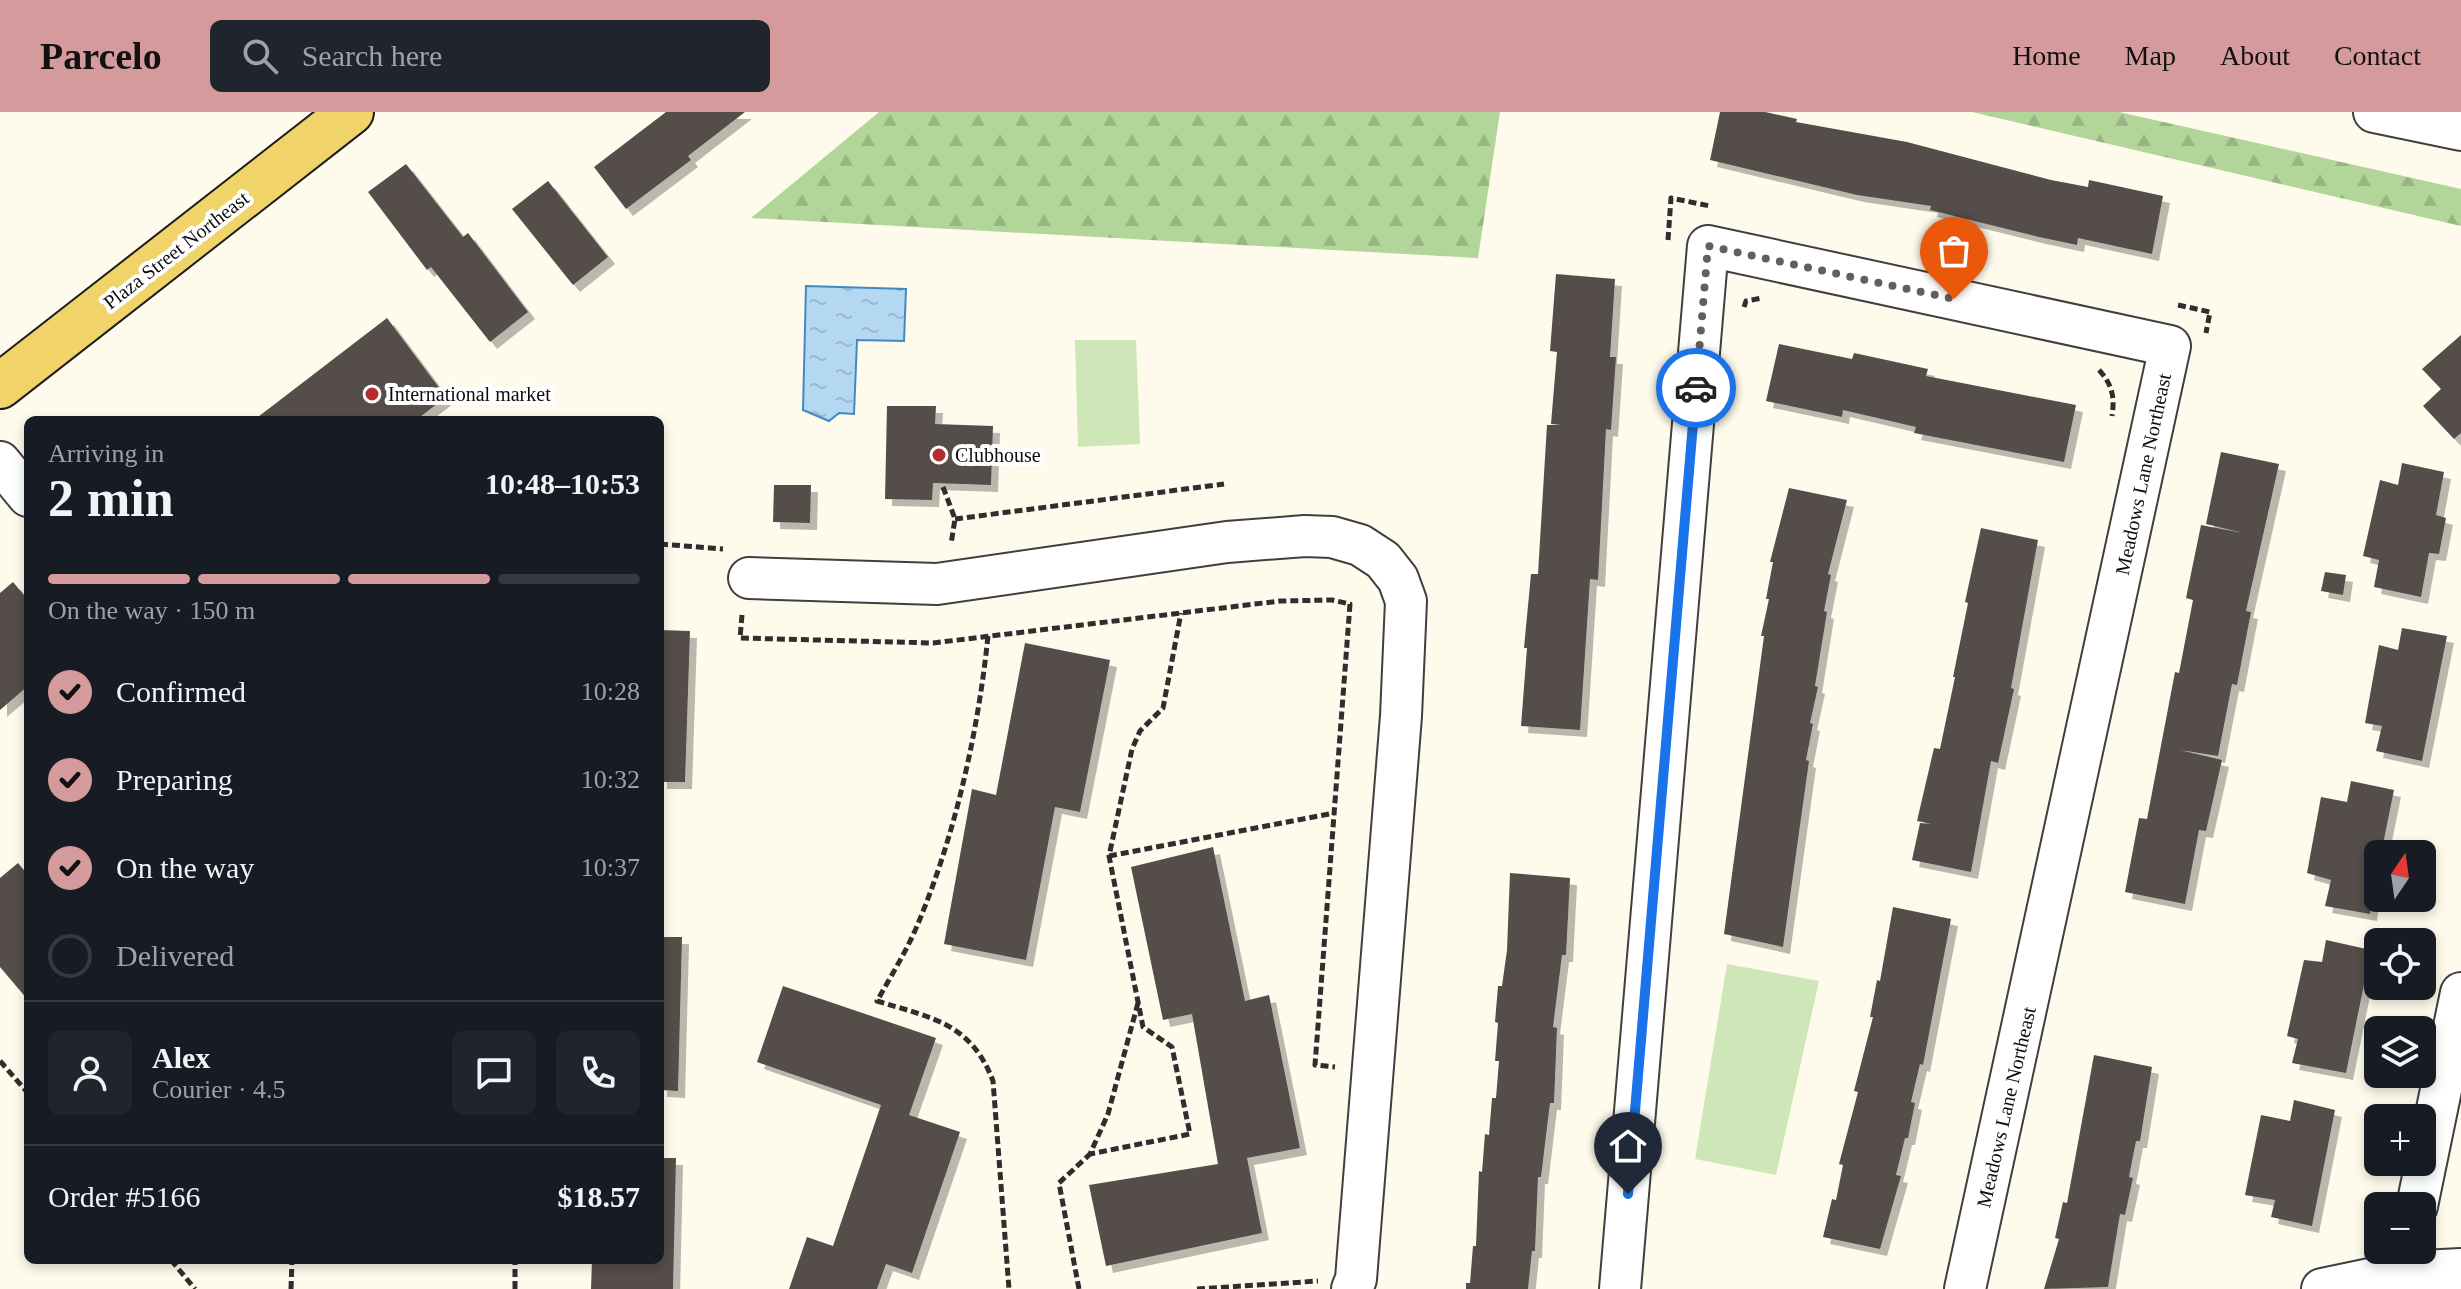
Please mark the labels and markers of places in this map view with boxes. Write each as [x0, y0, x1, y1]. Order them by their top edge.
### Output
pin [1920, 217, 1988, 299]
place label: International market [388, 383, 551, 405]
marker: International market [363, 385, 381, 403]
place label: Clubhouse [955, 444, 1041, 466]
marker: Clubhouse [930, 446, 948, 464]
pin [1594, 1112, 1662, 1194]

